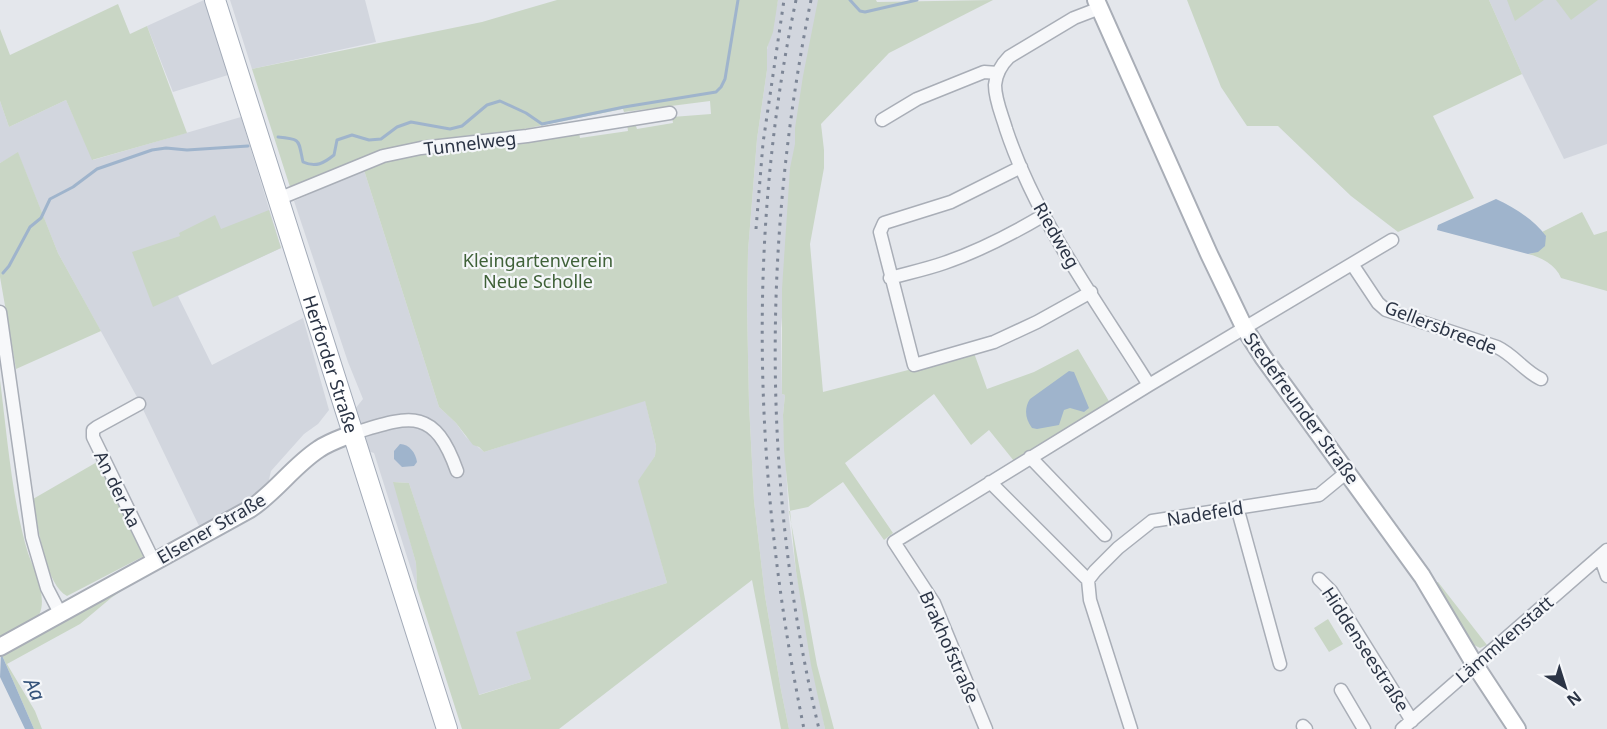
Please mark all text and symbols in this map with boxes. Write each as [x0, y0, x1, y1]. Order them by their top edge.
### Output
street label: Tunnelweg [423, 125, 517, 161]
street label: Riedweg [1028, 198, 1086, 272]
park label: Kleingartenverein Neue Scholle [463, 248, 613, 293]
street label: Herforder Straße [298, 292, 364, 436]
street label: Gellersbreede [1381, 295, 1501, 359]
street label: Stedefreunder Straße [1239, 327, 1365, 489]
street label: An der Aa [89, 447, 147, 531]
street label: Elsener Straße [152, 487, 270, 569]
street label: Nadefeld [1165, 495, 1245, 531]
street label: Hiddenseestraße [1317, 582, 1415, 716]
street label: Brakhofstraße [915, 587, 985, 707]
street label: Lämmkenstatt [1450, 590, 1558, 688]
north arrow [1535, 657, 1595, 717]
water label: Aa [17, 671, 52, 705]
text: N [1562, 686, 1586, 711]

